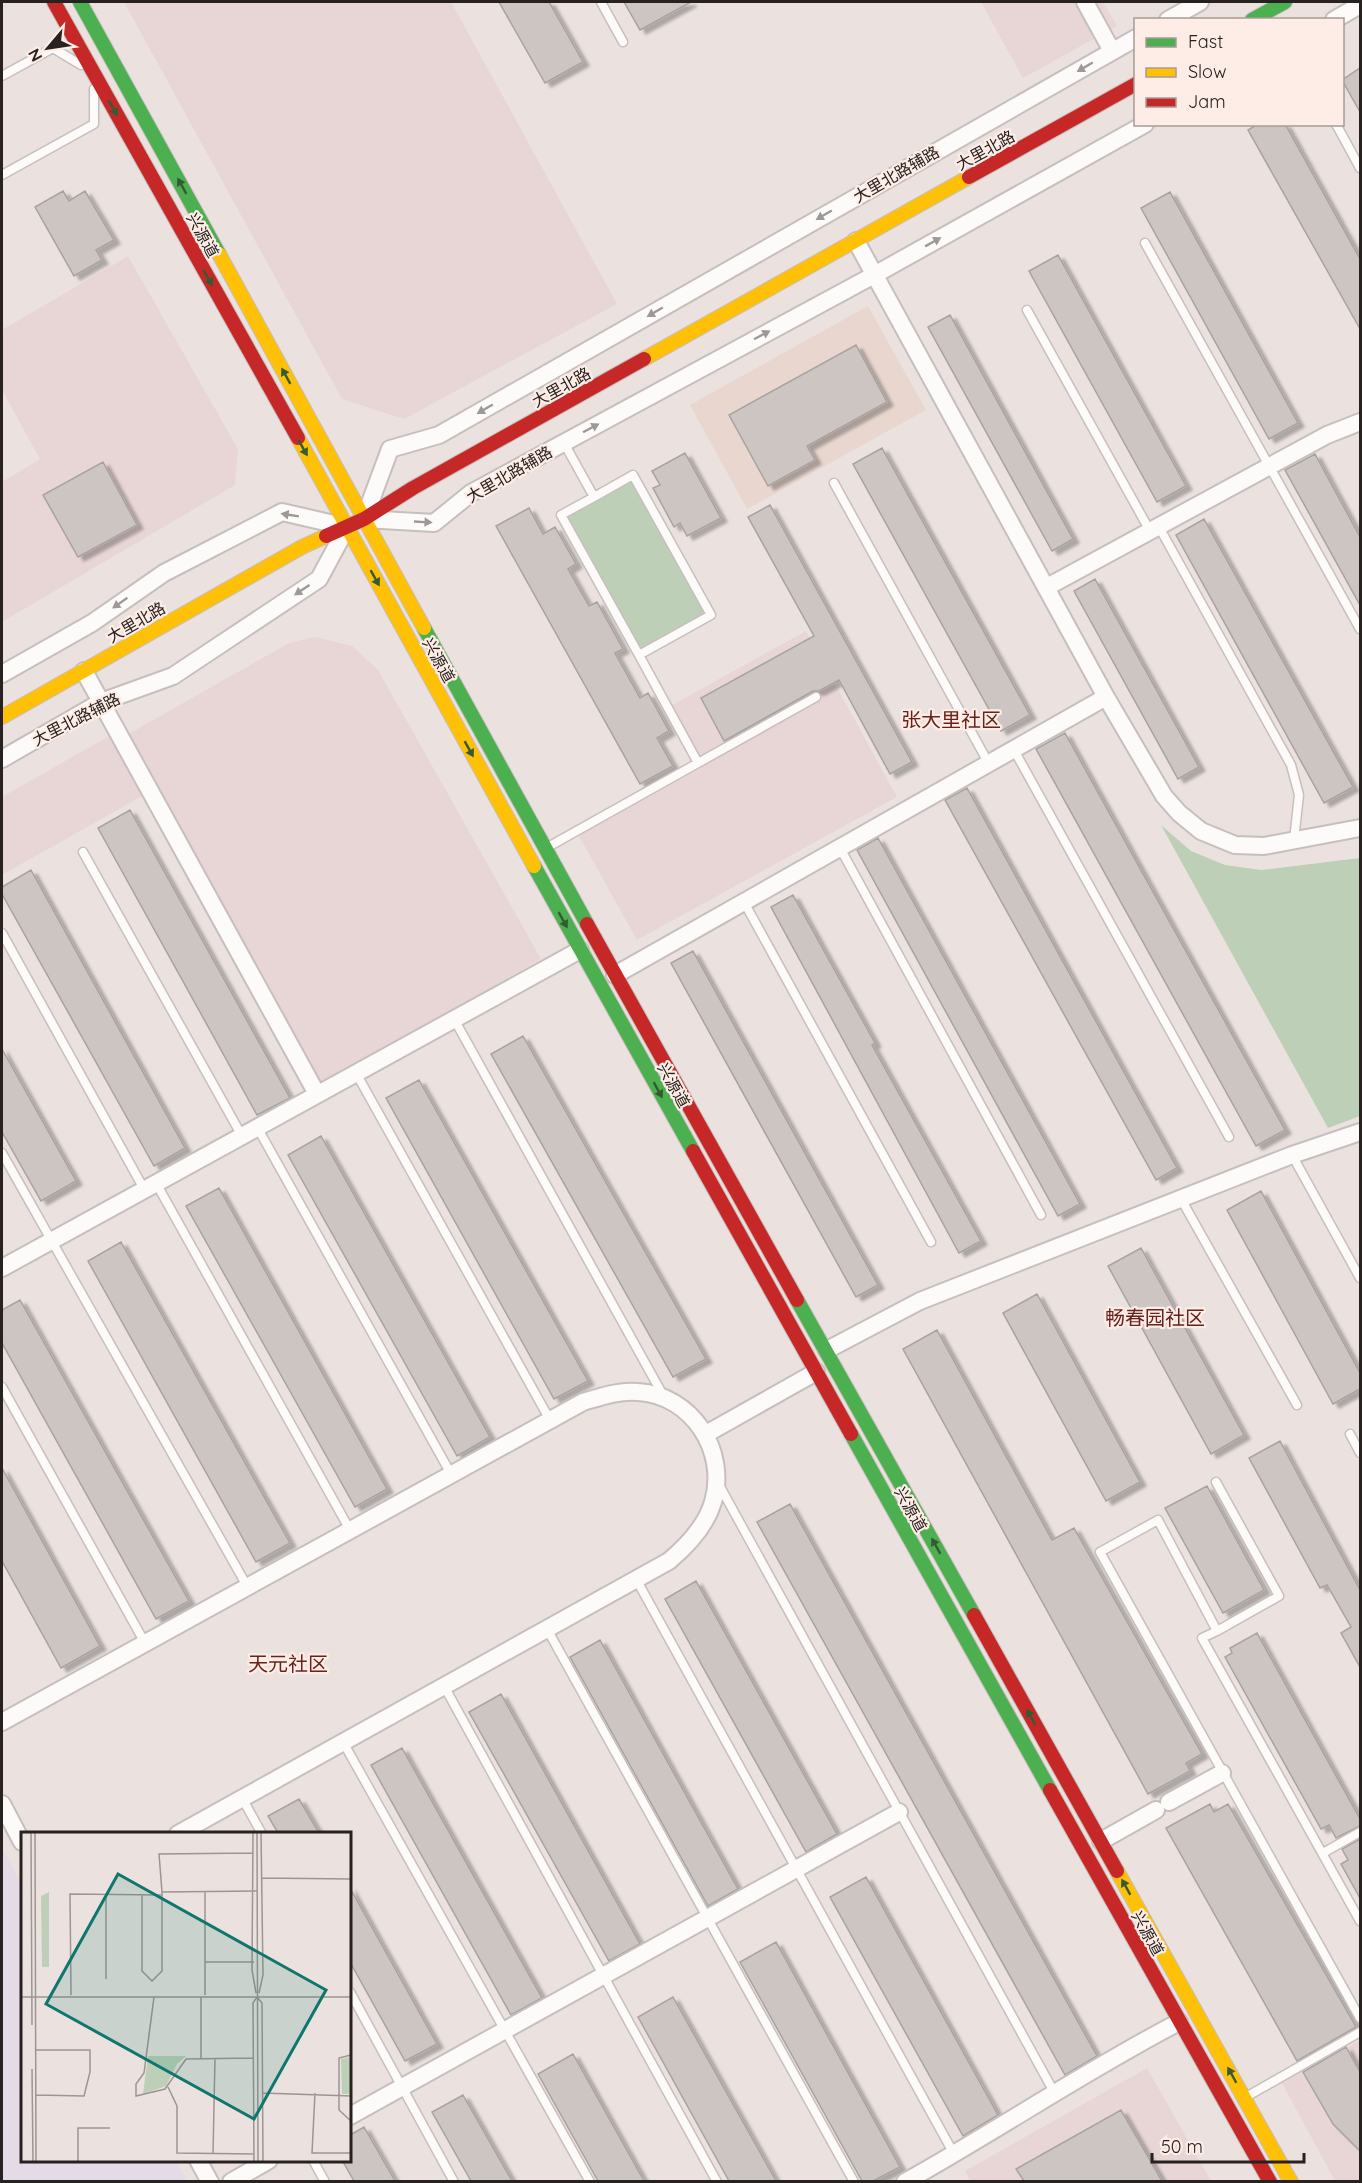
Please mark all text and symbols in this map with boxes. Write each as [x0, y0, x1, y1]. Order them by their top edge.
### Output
north arrow [18, 18, 78, 78]
legend [1134, 18, 1344, 126]
text: Fast [1188, 30, 1223, 53]
text: N [23, 45, 46, 65]
text: Slow [1188, 60, 1226, 83]
one-way arrow [1076, 61, 1093, 71]
text: Jam [1188, 90, 1226, 113]
one-way arrow [108, 99, 118, 116]
street label: 大里北路 [952, 126, 1018, 174]
street label: 大里北路辅路 [849, 141, 943, 207]
one-way arrow [177, 177, 187, 194]
street label: 兴源道 [183, 209, 223, 261]
one-way arrow [816, 210, 832, 221]
one-way arrow [925, 237, 942, 247]
one-way arrow [203, 270, 213, 287]
one-way arrow [646, 307, 663, 317]
one-way arrow [754, 330, 771, 340]
street label: 大里北路 [528, 363, 594, 411]
one-way arrow [281, 367, 291, 384]
one-way arrow [477, 404, 494, 414]
one-way arrow [582, 423, 599, 433]
one-way arrow [298, 440, 308, 457]
street label: 大里北路辅路 [462, 441, 556, 507]
one-way arrow [280, 510, 299, 519]
one-way arrow [413, 518, 432, 527]
one-way arrow [370, 570, 380, 587]
one-way arrow [294, 584, 310, 595]
street label: 大里北路 [103, 597, 169, 647]
one-way arrow [112, 597, 128, 609]
street label: 兴源道 [419, 634, 459, 686]
street label: 大里北路辅路 [29, 688, 123, 750]
district label: 张大里社区 [901, 707, 1001, 732]
one-way arrow [464, 741, 474, 758]
one-way arrow [558, 912, 568, 929]
street label: 兴源道 [654, 1059, 694, 1111]
one-way arrow [653, 1082, 663, 1099]
district label: 畅春园社区 [1105, 1305, 1205, 1330]
street label: 兴源道 [891, 1483, 931, 1535]
one-way arrow [931, 1537, 941, 1554]
district label: 天元社区 [248, 1651, 328, 1676]
one-way arrow [1026, 1708, 1036, 1725]
inset map [21, 1832, 351, 2162]
one-way arrow [1121, 1878, 1131, 1895]
street label: 兴源道 [1128, 1907, 1168, 1959]
one-way arrow [1227, 2067, 1237, 2084]
scale bar [1152, 2126, 1304, 2164]
text: 50 m [1161, 2135, 1203, 2158]

